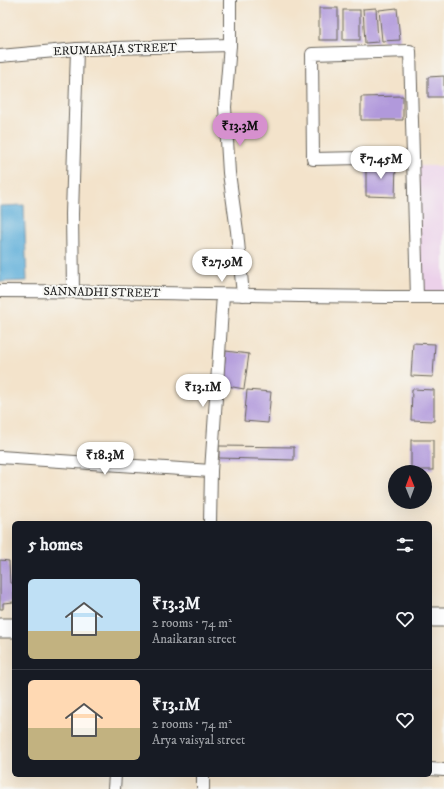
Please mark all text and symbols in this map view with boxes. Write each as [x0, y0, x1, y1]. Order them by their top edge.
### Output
street label: ERUMARAJA STREET [53, 40, 177, 59]
pin: ₹13.3M [207, 113, 273, 147]
text: ₹13.3M [222, 118, 258, 134]
pin: ₹7.45M [348, 146, 414, 180]
text: ₹7.45M [359, 151, 403, 167]
pin: ₹27.9M [189, 249, 255, 283]
text: ₹27.9M [201, 254, 243, 270]
street label: SANNADHI STREET [43, 284, 161, 301]
pin: ₹13.1M [170, 374, 236, 408]
text: ₹13.1M [185, 379, 221, 395]
pin: ₹18.3M [72, 442, 138, 476]
text: ₹18.3M [86, 447, 124, 463]
north arrow [388, 465, 432, 509]
map controls [388, 465, 432, 509]
text: 5 homes [28, 534, 83, 556]
icon: filters [394, 534, 416, 556]
text: ₹13.3M [152, 593, 200, 615]
icon: home [60, 595, 108, 643]
icon: heart [394, 608, 416, 630]
text: 2 rooms · 74 m² [152, 615, 232, 631]
text: Anaikaran street [152, 631, 236, 647]
text: ₹13.1M [152, 694, 200, 716]
icon: home [60, 696, 108, 744]
icon: heart [394, 709, 416, 731]
text: 2 rooms · 74 m² [152, 716, 232, 732]
text: Arya vaisyal street [152, 732, 245, 748]

